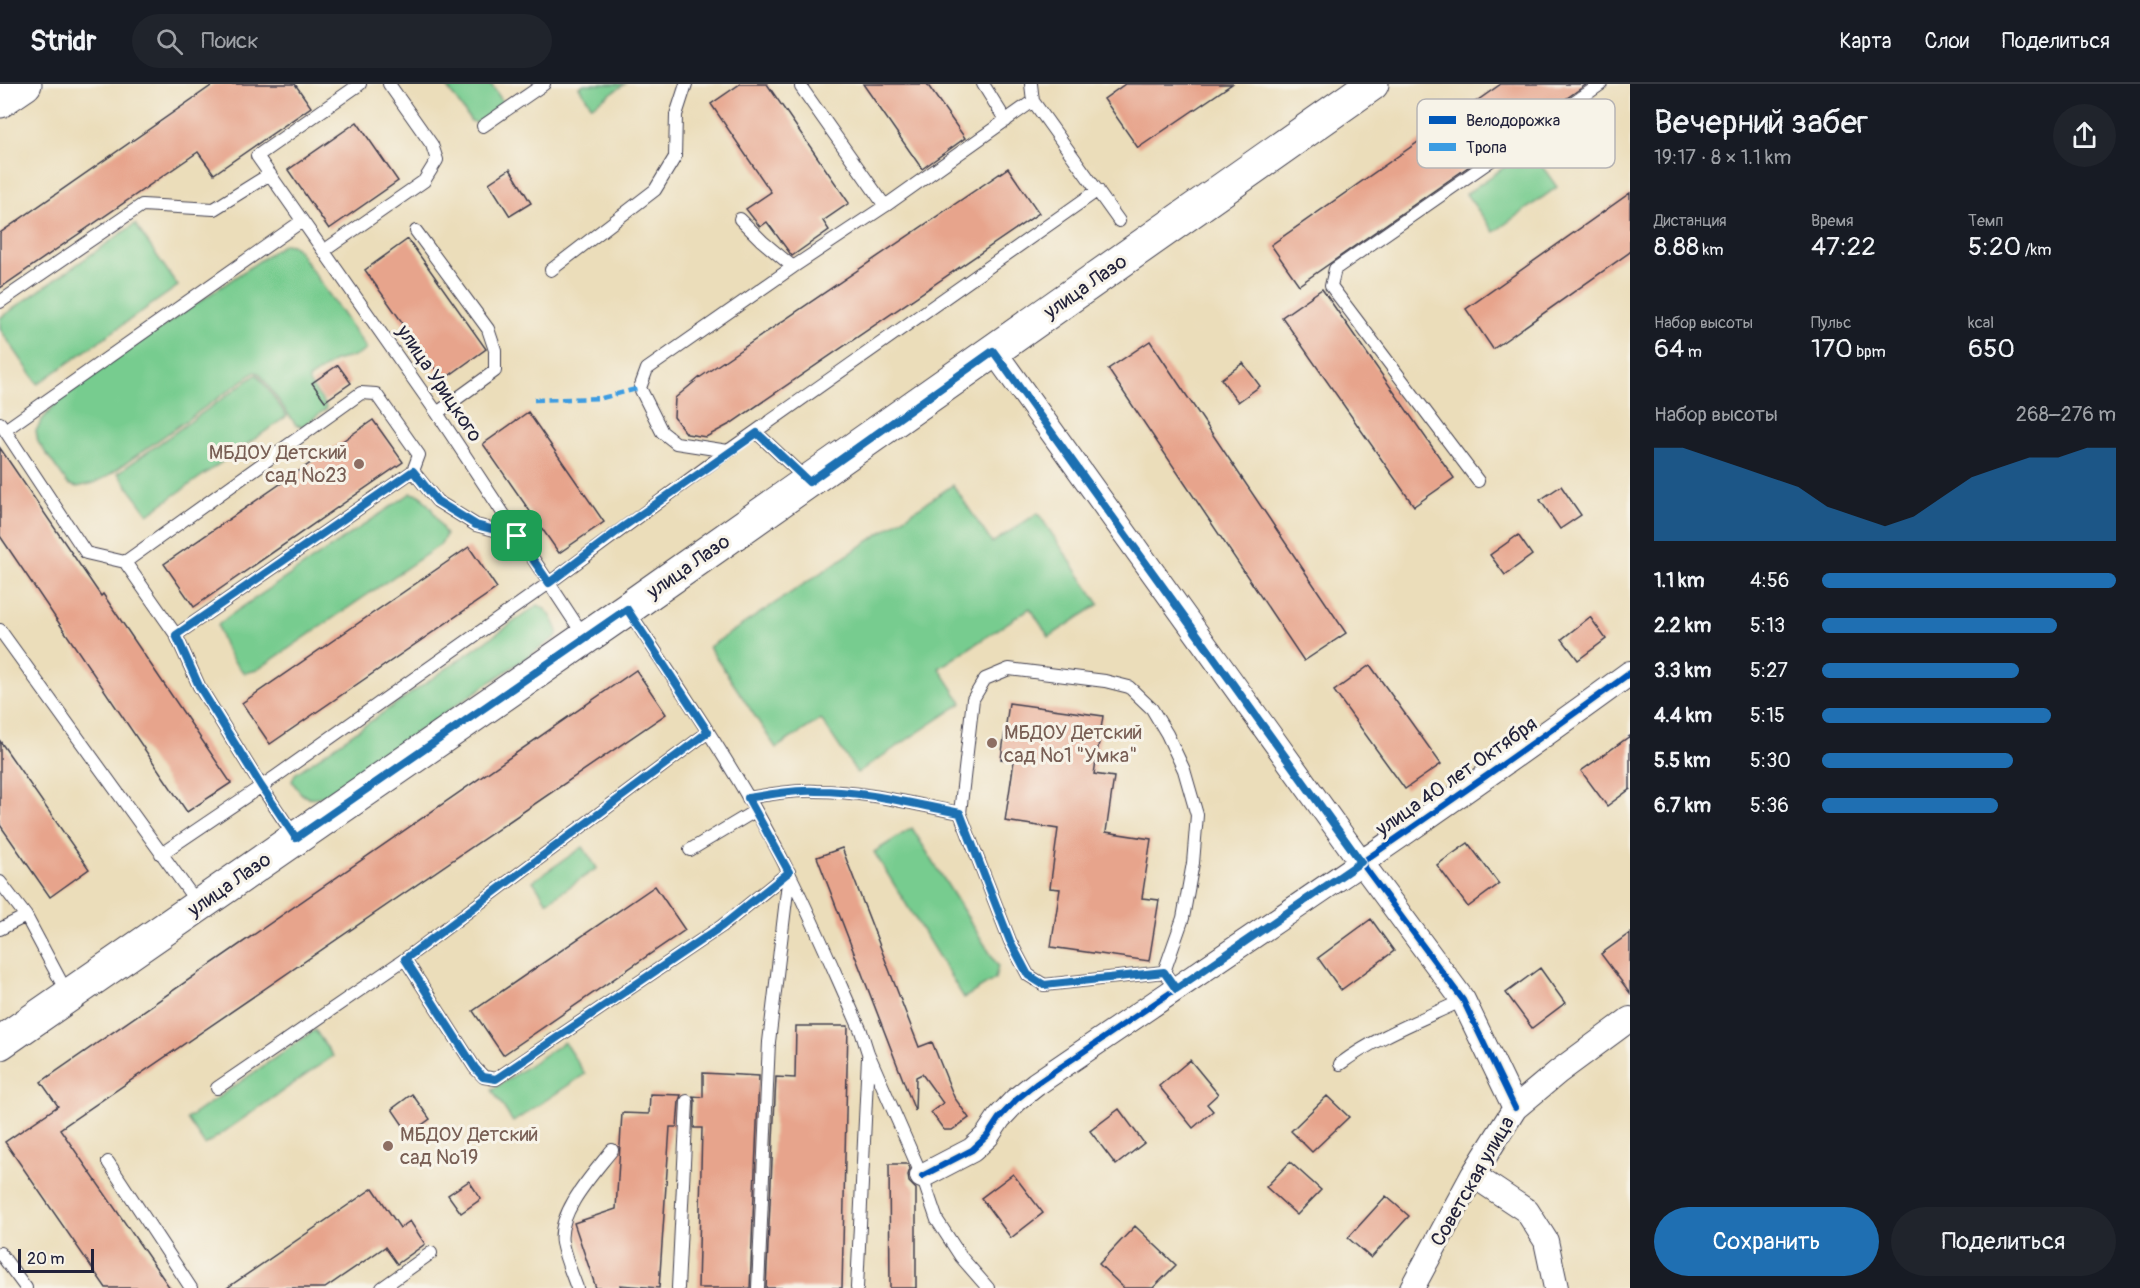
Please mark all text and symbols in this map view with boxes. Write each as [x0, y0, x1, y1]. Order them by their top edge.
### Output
search box [132, 14, 552, 68]
text: Stridr [30, 24, 96, 59]
icon: search [153, 25, 186, 58]
text: Поиск [201, 27, 259, 55]
text: Карта [1839, 28, 1891, 55]
text: Слои [1924, 28, 1969, 55]
text: Поделиться [2002, 28, 2110, 55]
legend [1417, 99, 1615, 168]
text: Вечерний забег [1654, 102, 1868, 143]
button: share [2053, 104, 2116, 167]
text: Велодорожка [1466, 111, 1560, 131]
text: Тропа [1466, 138, 1507, 158]
text: 19:17 · 8 × 1.1 km [1654, 145, 1791, 170]
text: Дистанция [1654, 211, 1727, 231]
text: Время [1811, 211, 1854, 231]
text: Темп [1968, 211, 2003, 231]
text: 8.88 [1654, 231, 1699, 263]
text: 47:22 [1811, 231, 1876, 263]
text: 5:20 [1968, 231, 2021, 263]
text: km [1699, 240, 1723, 260]
text: /km [2021, 240, 2051, 260]
street label: улица Лазо [1038, 249, 1132, 325]
text: Набор высоты [1654, 313, 1753, 333]
text: Пульс [1811, 313, 1851, 333]
text: kcal [1968, 313, 1994, 333]
street label: улица Урицкого [391, 319, 488, 447]
text: 64 [1654, 333, 1684, 365]
text: 170 [1811, 333, 1853, 365]
text: 650 [1968, 333, 2015, 365]
text: m [1684, 342, 1702, 362]
text: bpm [1853, 342, 1886, 362]
text: Набор высоты [1654, 402, 1778, 427]
text: 268–276 m [2016, 402, 2116, 427]
place label: МБДОУ Детский сад №23 [209, 440, 347, 488]
marker: МБДОУ Детский сад №23 [352, 457, 366, 471]
pin [491, 510, 542, 561]
icon: arrive [500, 519, 533, 552]
street label: улица Лазо [641, 529, 735, 605]
text: 1.1 km [1654, 568, 1704, 593]
text: 4:56 [1750, 568, 1789, 593]
text: 2.2 km [1654, 613, 1711, 638]
text: 5:13 [1750, 613, 1785, 638]
text: 3.3 km [1654, 658, 1711, 683]
text: 5:27 [1750, 658, 1788, 683]
text: 4.4 km [1654, 703, 1712, 728]
text: 5:15 [1750, 703, 1785, 728]
street label: улица 40 лет Октября [1370, 711, 1542, 842]
place label: МБДОУ Детский сад №1 "Умка" [1004, 720, 1142, 768]
marker: МБДОУ Детский сад №1 "Умка" [985, 736, 999, 750]
text: 5.5 km [1654, 748, 1711, 773]
text: 5:30 [1750, 748, 1791, 773]
text: 6.7 km [1654, 793, 1711, 818]
text: 5:36 [1750, 793, 1789, 818]
street label: улица Лазо [182, 847, 276, 923]
street label: Советская улица [1425, 1112, 1520, 1251]
place label: МБДОУ Детский сад №19 [400, 1122, 538, 1170]
marker: МБДОУ Детский сад №19 [381, 1139, 395, 1153]
button: Сохранить [1654, 1207, 1879, 1276]
button: Поделиться [1891, 1207, 2116, 1276]
scale bar [18, 1246, 94, 1274]
text: 20 m [27, 1249, 65, 1269]

